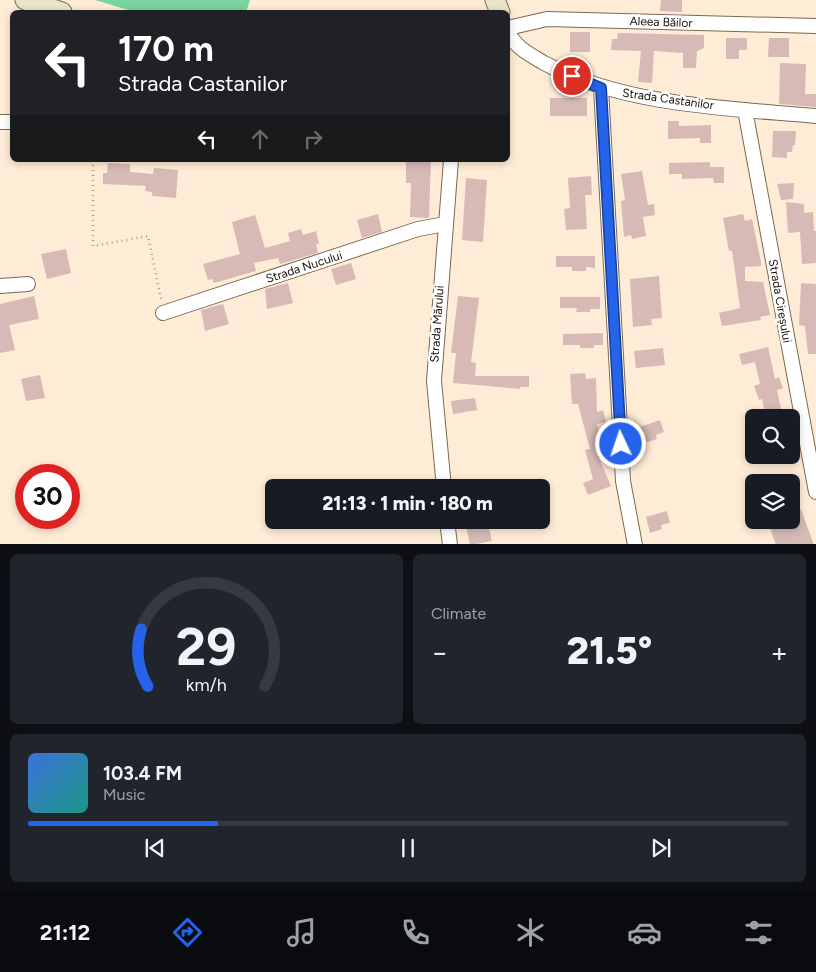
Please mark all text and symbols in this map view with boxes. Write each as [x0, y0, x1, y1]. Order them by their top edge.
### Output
street label: Aleea Băilor [629, 14, 693, 30]
text: 170 m [118, 28, 214, 70]
icon: left [35, 30, 100, 95]
pin [551, 55, 593, 97]
icon: arrive [558, 62, 586, 90]
text: Strada Castanilor [118, 70, 287, 97]
street label: Strada Castanilor [621, 86, 715, 112]
icon: left [193, 125, 221, 153]
icon: ahead [246, 125, 274, 153]
icon: right [299, 125, 327, 153]
street label: Strada Nucului [264, 248, 344, 286]
street label: Strada Cireșului [766, 258, 794, 344]
street label: Strada Mărului [427, 285, 447, 363]
map controls [745, 409, 800, 529]
button: search [745, 409, 800, 464]
position arrow [594, 417, 646, 469]
speed limit sign: 30 [15, 464, 80, 529]
button: layers [745, 474, 800, 529]
text: 21:13 · 1 min · 180 m [322, 492, 493, 515]
text: Climate [431, 604, 486, 623]
text: 29 [176, 616, 237, 678]
text: 21.5° [567, 628, 652, 674]
text: − [431, 635, 448, 669]
text: + [771, 635, 788, 669]
text: km/h [186, 674, 227, 695]
text: 103.4 FM [103, 762, 182, 785]
text: Music [103, 785, 145, 804]
icon: previous [141, 834, 169, 862]
icon: pause [394, 834, 422, 862]
icon: next [647, 834, 675, 862]
icon: directions [170, 915, 205, 950]
icon: music [284, 915, 319, 950]
icon: phone [398, 915, 433, 950]
icon: climate [513, 915, 548, 950]
icon: car [627, 915, 662, 950]
icon: filters [741, 915, 776, 950]
text: 21:12 [40, 919, 90, 946]

